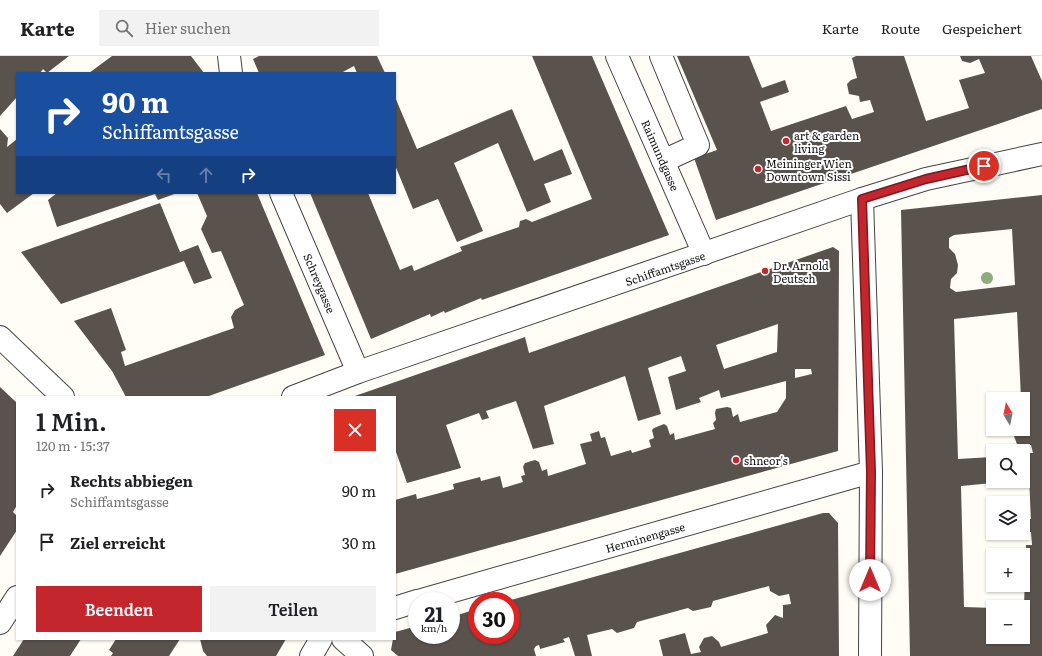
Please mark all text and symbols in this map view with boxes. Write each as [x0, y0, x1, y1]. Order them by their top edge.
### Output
search box [99, 10, 379, 46]
text: Karte [20, 14, 75, 42]
text: Hier suchen [145, 16, 231, 39]
icon: search [113, 17, 135, 39]
text: Karte [822, 18, 859, 38]
text: Route [881, 18, 920, 38]
text: Gespeichert [942, 18, 1022, 38]
text: 90 m [102, 80, 169, 122]
icon: right [36, 88, 88, 140]
street label: Raimundgasse [638, 117, 684, 193]
text: Schiffamtsgasse [102, 118, 239, 145]
place label: art & garden living [794, 127, 859, 156]
marker: art & garden living [781, 136, 791, 146]
pin [967, 149, 1001, 183]
place label: Meininger Wien Downtown Sissi [766, 155, 852, 184]
icon: arrive [973, 155, 995, 177]
icon: left [153, 164, 175, 186]
icon: ahead [195, 164, 217, 186]
icon: right [237, 164, 259, 186]
marker: Meininger Wien Downtown Sissi [753, 164, 763, 174]
street label: Schiffamtsgasse [623, 247, 707, 289]
street label: Schreygasse [300, 251, 340, 316]
place label: Dr. Arnold Deutsch [773, 257, 829, 286]
marker: Dr. Arnold Deutsch [760, 266, 770, 276]
north arrow [986, 392, 1030, 436]
map controls [986, 392, 1030, 644]
text: 1 Min. [36, 403, 107, 438]
button: close [334, 409, 376, 451]
text: 120 m · 15:37 [36, 436, 109, 455]
button: search [986, 444, 1030, 488]
place label: shneor's [744, 452, 788, 468]
marker: shneor's [731, 455, 741, 465]
text: Rechts abbiegen [70, 469, 193, 492]
icon: right [36, 479, 58, 501]
text: 90 m [342, 479, 376, 502]
text: Schiffamtsgasse [70, 492, 169, 511]
button: layers [986, 496, 1030, 540]
street label: Herminengasse [603, 518, 687, 556]
icon: arrive [36, 531, 58, 553]
text: Ziel erreicht [70, 531, 165, 554]
text: 30 m [342, 531, 376, 554]
button: + [986, 548, 1030, 592]
position arrow [849, 559, 891, 601]
button: Beenden [36, 586, 202, 632]
button: Teilen [210, 586, 376, 632]
speed limit sign: 30 [468, 592, 520, 644]
text: 21 [424, 598, 444, 628]
button: − [986, 600, 1030, 644]
text: km/h [421, 620, 447, 635]

